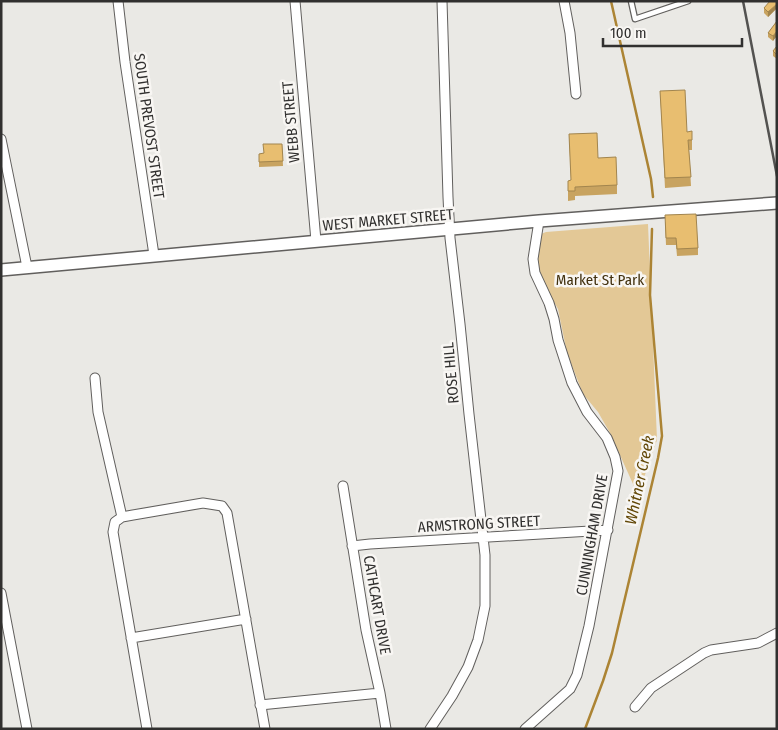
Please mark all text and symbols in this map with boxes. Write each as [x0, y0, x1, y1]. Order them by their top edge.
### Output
scale bar [603, 15, 742, 47]
text: 100 m [610, 24, 647, 42]
street label: SOUTH PREVOST STREET [130, 52, 168, 200]
street label: WEBB STREET [278, 81, 304, 163]
street label: WEST MARKET STREET [322, 205, 454, 235]
park label: Market St Park [556, 271, 644, 289]
street label: ROSE HILL [439, 341, 463, 405]
water label: Whitner Creek [621, 434, 658, 526]
street label: CUNNINGHAM DRIVE [572, 473, 612, 597]
street label: ARMSTRONG STREET [417, 512, 541, 536]
street label: CATHCART DRIVE [359, 554, 395, 656]

